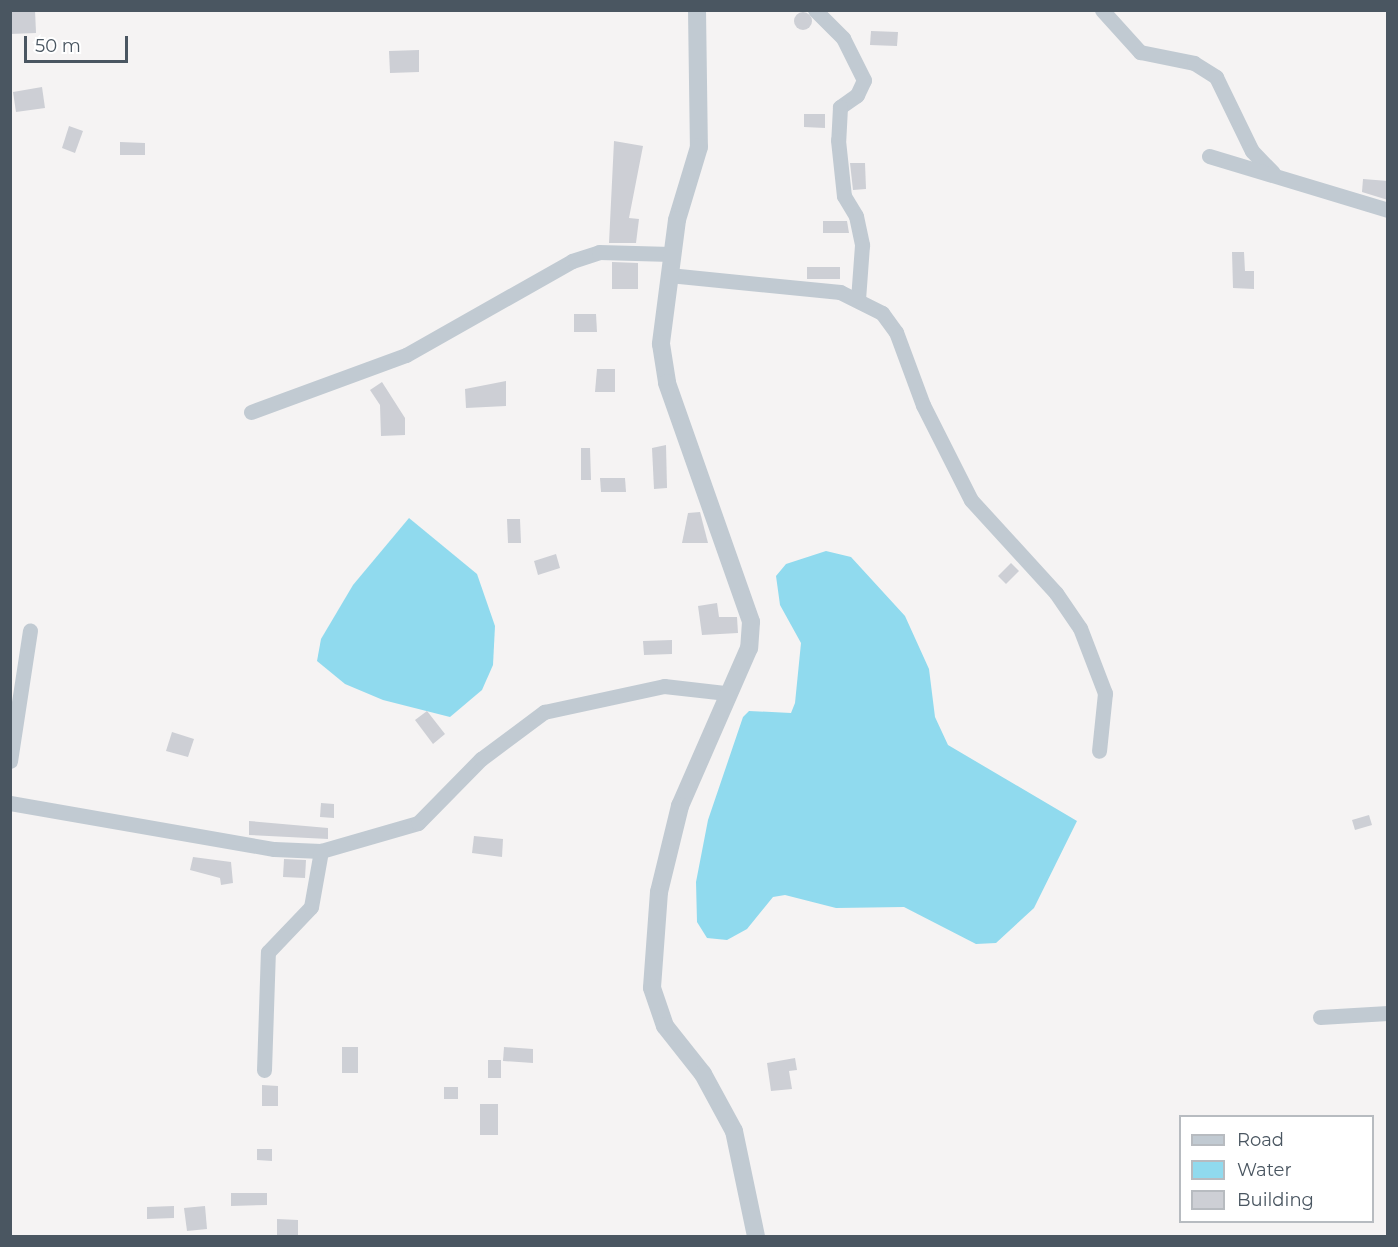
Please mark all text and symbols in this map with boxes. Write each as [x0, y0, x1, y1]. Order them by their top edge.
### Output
scale bar [27, 24, 130, 62]
text: 50 m [35, 35, 81, 57]
legend [1179, 1115, 1374, 1223]
text: Road [1237, 1129, 1284, 1151]
text: Water [1237, 1159, 1292, 1181]
text: Building [1237, 1189, 1314, 1211]

